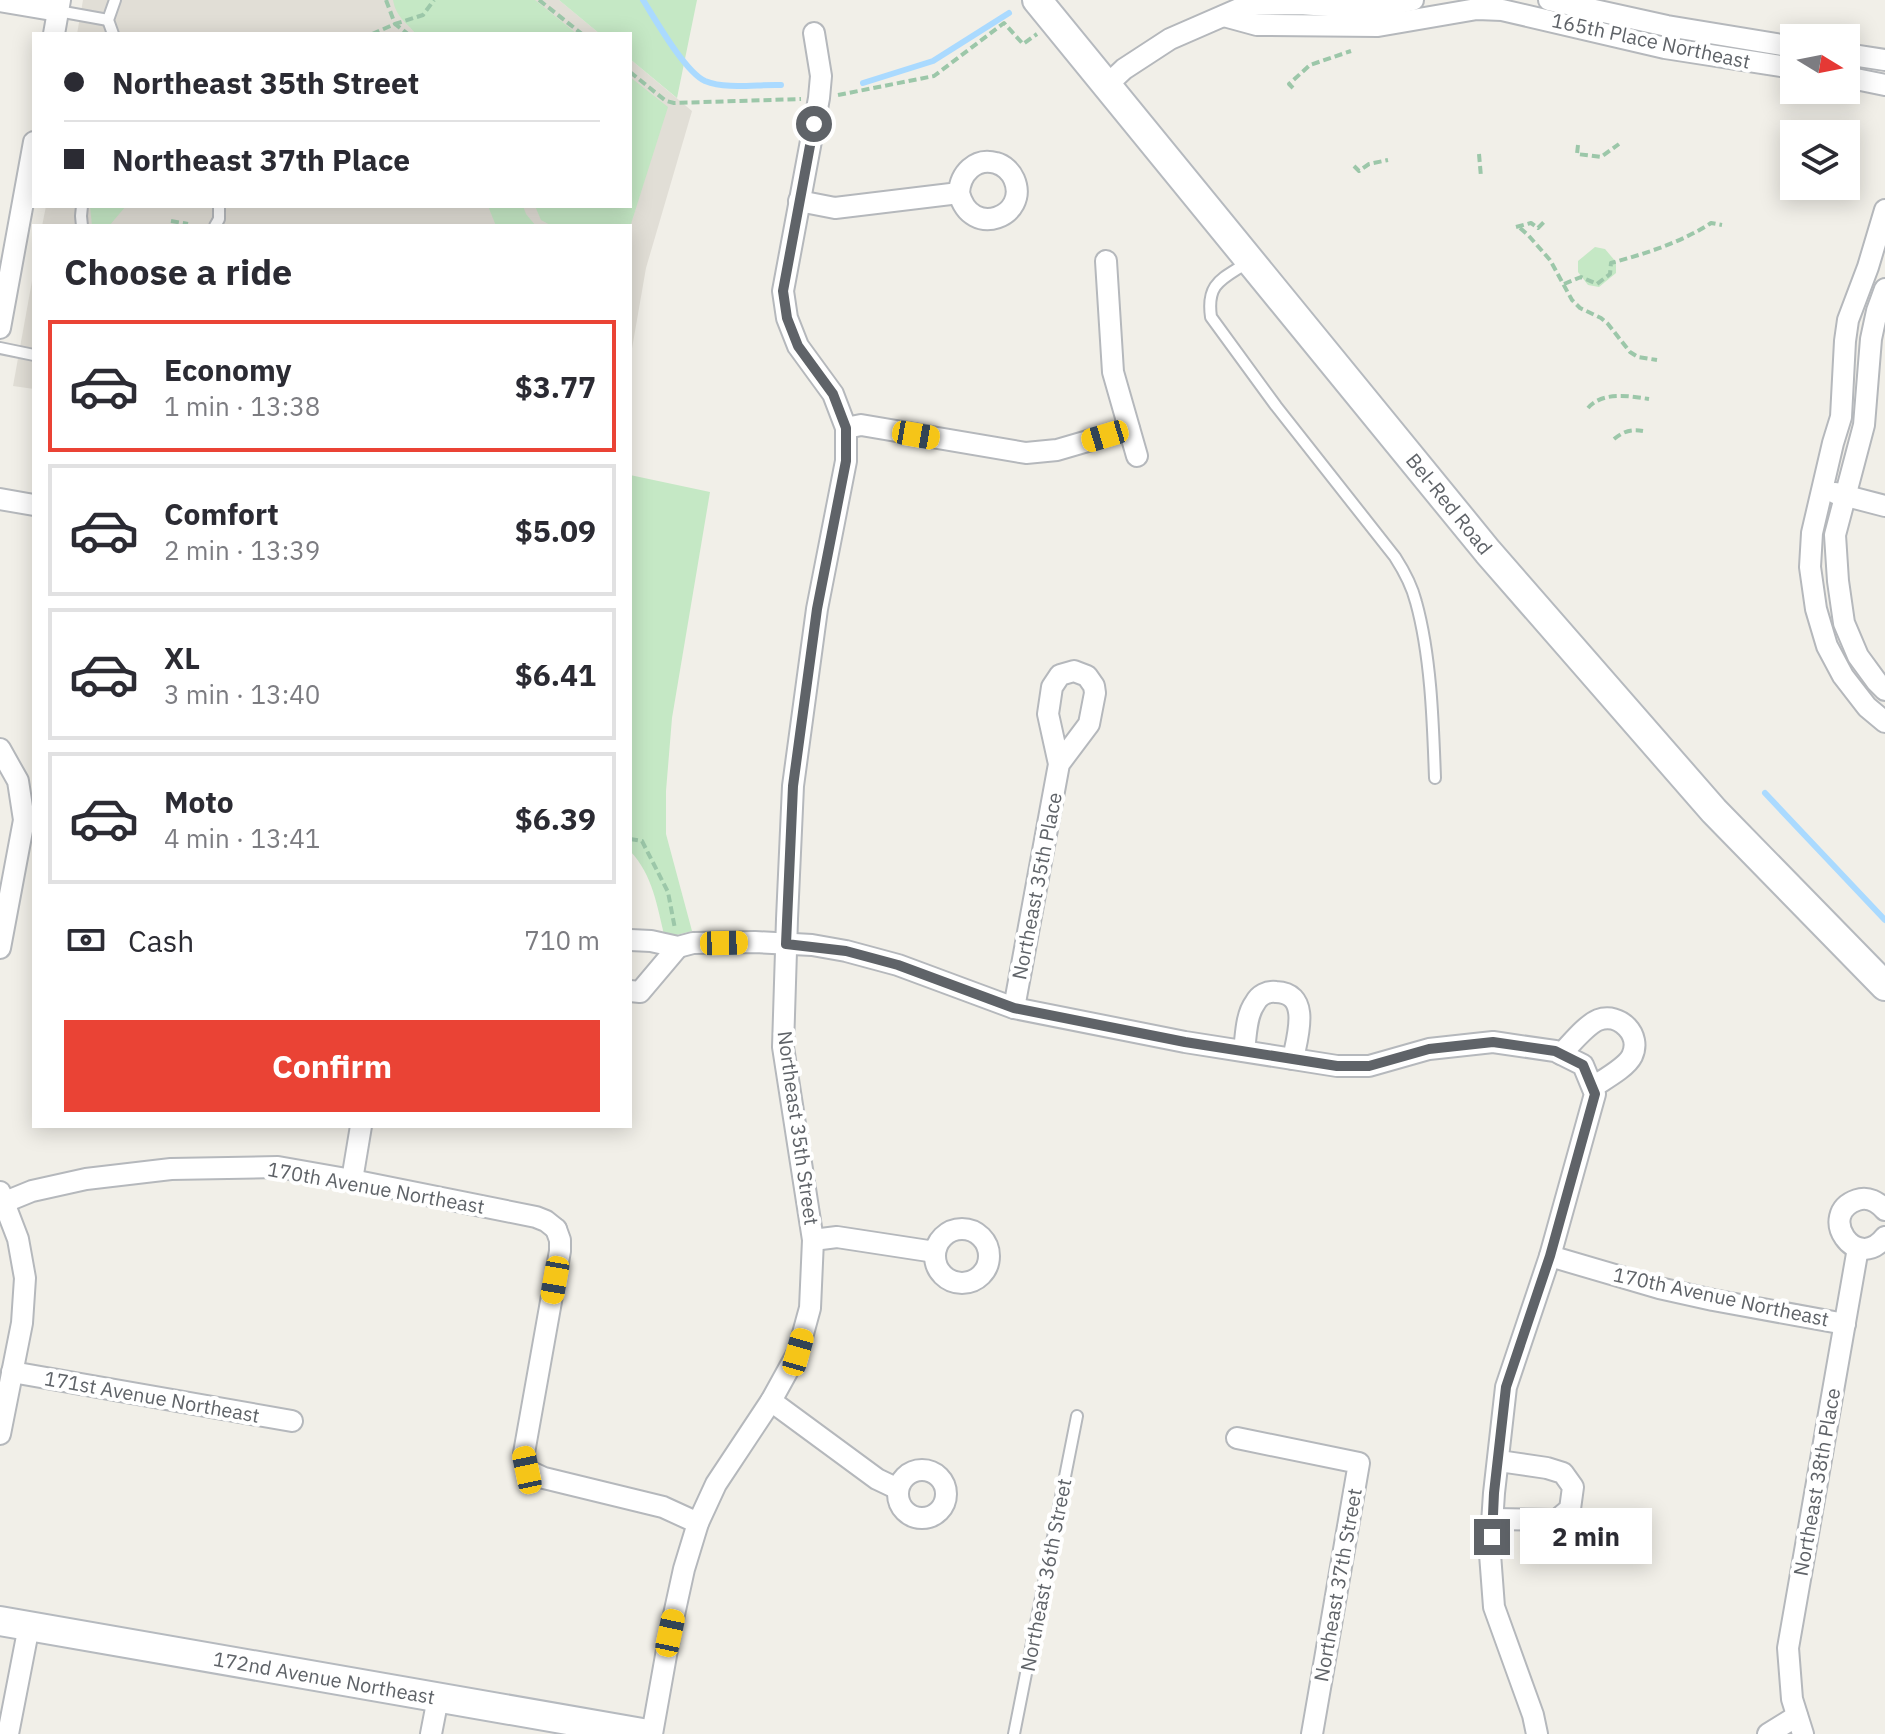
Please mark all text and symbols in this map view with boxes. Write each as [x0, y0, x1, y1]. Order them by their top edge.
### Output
street label: 165th Place Northeast [1549, 6, 1753, 75]
north arrow [1780, 24, 1860, 104]
map controls [1780, 24, 1860, 200]
text: Northeast 35th Street [112, 63, 419, 102]
route start [796, 106, 832, 142]
button: layers [1780, 120, 1860, 200]
text: Northeast 37th Place [112, 140, 410, 179]
text: Choose a ride [64, 248, 292, 295]
icon: car [68, 350, 140, 422]
text: Economy [164, 350, 292, 389]
text: $3.77 [515, 367, 596, 406]
text: 1 min · 13:38 [164, 389, 320, 423]
car [1079, 418, 1131, 454]
car [890, 419, 942, 451]
street label: Bel-Red Road [1400, 447, 1499, 560]
icon: car [68, 494, 140, 566]
text: Comfort [164, 494, 279, 533]
text: $5.09 [515, 511, 596, 550]
text: 2 min · 13:39 [164, 533, 320, 567]
icon: car [68, 638, 140, 710]
text: XL [164, 638, 200, 677]
text: $6.41 [515, 655, 596, 694]
text: 3 min · 13:40 [164, 677, 320, 711]
icon: car [68, 782, 140, 854]
text: Moto [164, 782, 234, 821]
street label: Northeast 35th Place [1005, 790, 1068, 982]
text: $6.39 [515, 799, 596, 838]
text: 4 min · 13:41 [164, 821, 320, 855]
icon: cash [64, 918, 108, 962]
text: Cash [128, 921, 194, 960]
text: 710 m [524, 923, 600, 957]
car [700, 931, 748, 955]
button: Confirm [64, 1020, 600, 1112]
street label: Northeast 35th Street [771, 1029, 826, 1227]
street label: 170th Avenue Northeast [265, 1155, 487, 1220]
car [539, 1254, 571, 1306]
street label: 170th Avenue Northeast [1611, 1260, 1832, 1333]
car [780, 1326, 816, 1378]
street label: 171st Avenue Northeast [42, 1364, 262, 1429]
street label: Northeast 38th Place [1787, 1386, 1846, 1578]
car [510, 1444, 544, 1496]
street label: Northeast 36th Street [1014, 1476, 1077, 1674]
street label: Northeast 37th Street [1307, 1486, 1368, 1684]
callout: 2 min [1520, 1509, 1652, 1565]
route end [1474, 1519, 1510, 1555]
text: 2 min [1552, 1519, 1620, 1553]
car [653, 1607, 687, 1659]
street label: 172nd Avenue Northeast [211, 1645, 437, 1710]

